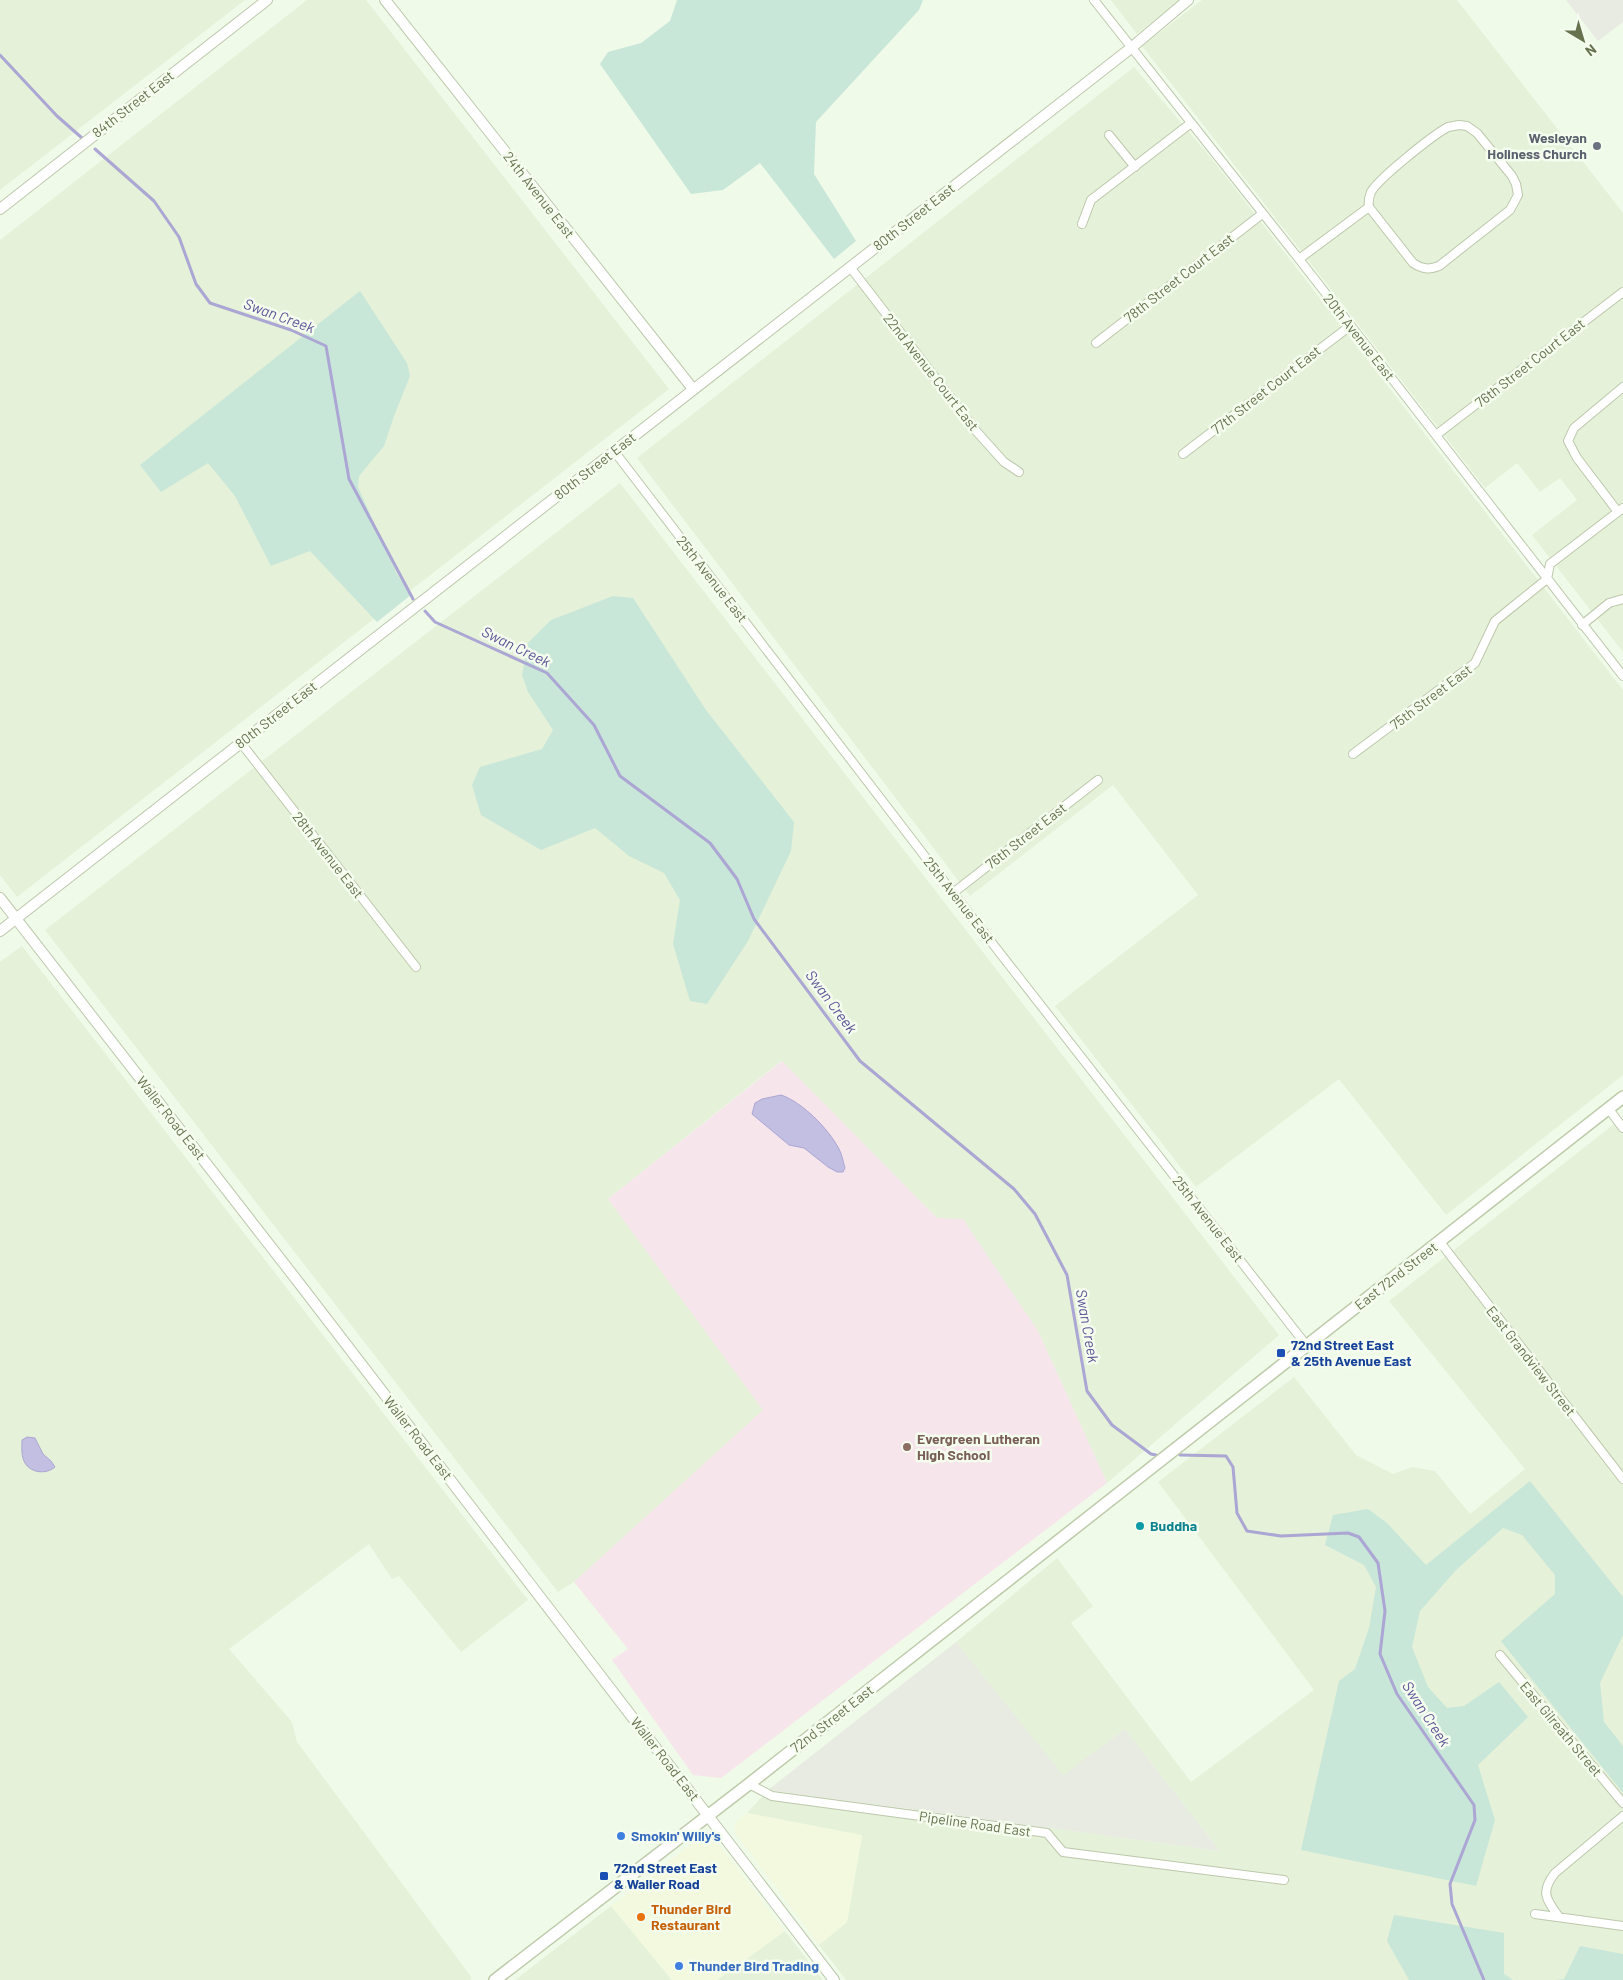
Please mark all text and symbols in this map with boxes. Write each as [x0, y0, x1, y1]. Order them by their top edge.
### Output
north arrow [1558, 15, 1608, 65]
text: N [1582, 41, 1600, 60]
street label: 84th Street East [88, 66, 177, 141]
place label: Wesleyan Holiness Church [1487, 129, 1587, 162]
marker: Wesleyan Holiness Church [1591, 140, 1603, 152]
street label: 24th Avenue East [500, 148, 579, 241]
street label: 80th Street East [869, 179, 958, 254]
street label: 78th Street Court East [1120, 229, 1237, 326]
street label: 20th Avenue East [1320, 290, 1399, 384]
water label: Swan Creek [241, 294, 318, 336]
street label: 22nd Avenue Court East [880, 310, 983, 434]
street label: 76th Street Court East [1471, 314, 1588, 411]
street label: 77th Street Court East [1208, 342, 1324, 438]
street label: 80th Street East [550, 428, 639, 503]
street label: 25th Avenue East [673, 532, 751, 625]
water label: Swan Creek [479, 622, 554, 671]
street label: 75th Street East [1387, 660, 1475, 733]
street label: 80th Street East [231, 677, 320, 752]
street label: 76th Street East [982, 799, 1069, 872]
street label: 28th Avenue East [289, 808, 367, 901]
street label: 25th Avenue East [920, 853, 998, 946]
water label: Swan Creek [802, 966, 862, 1037]
street label: Waller Road East [133, 1072, 209, 1163]
street label: 25th Avenue East [1169, 1172, 1247, 1265]
street label: East 72nd Street [1351, 1238, 1441, 1313]
water label: Swan Creek [1073, 1288, 1103, 1365]
street label: East Grandview Street [1483, 1302, 1580, 1419]
place label: 72nd Street East & 25th Avenue East [1291, 1336, 1412, 1369]
marker: 72nd Street East & 25th Avenue East [1275, 1347, 1287, 1359]
street label: Waller Road East [380, 1392, 456, 1483]
place label: Evergreen Lutheran High School [917, 1430, 1040, 1463]
marker: Evergreen Lutheran High School [901, 1441, 913, 1453]
place label: Buddha [1150, 1517, 1197, 1534]
marker: Buddha [1134, 1520, 1146, 1532]
water label: Swan Creek [1399, 1677, 1455, 1750]
street label: East Gilreath Street [1517, 1678, 1606, 1780]
street label: 72nd Street East [787, 1681, 877, 1756]
street label: Waller Road East [627, 1713, 703, 1804]
street label: Pipeline Road East [918, 1807, 1032, 1840]
place label: Smokin' Willy's [631, 1827, 721, 1844]
marker: Smokin' Willy's [615, 1830, 627, 1842]
place label: 72nd Street East & Waller Road [614, 1859, 717, 1892]
marker: 72nd Street East & Waller Road [598, 1870, 610, 1882]
place label: Thunder Bird Restaurant [651, 1900, 731, 1933]
marker: Thunder Bird Restaurant [635, 1911, 647, 1923]
place label: Thunder Bird Trading [689, 1957, 819, 1974]
marker: Thunder Bird Trading [673, 1960, 685, 1972]

